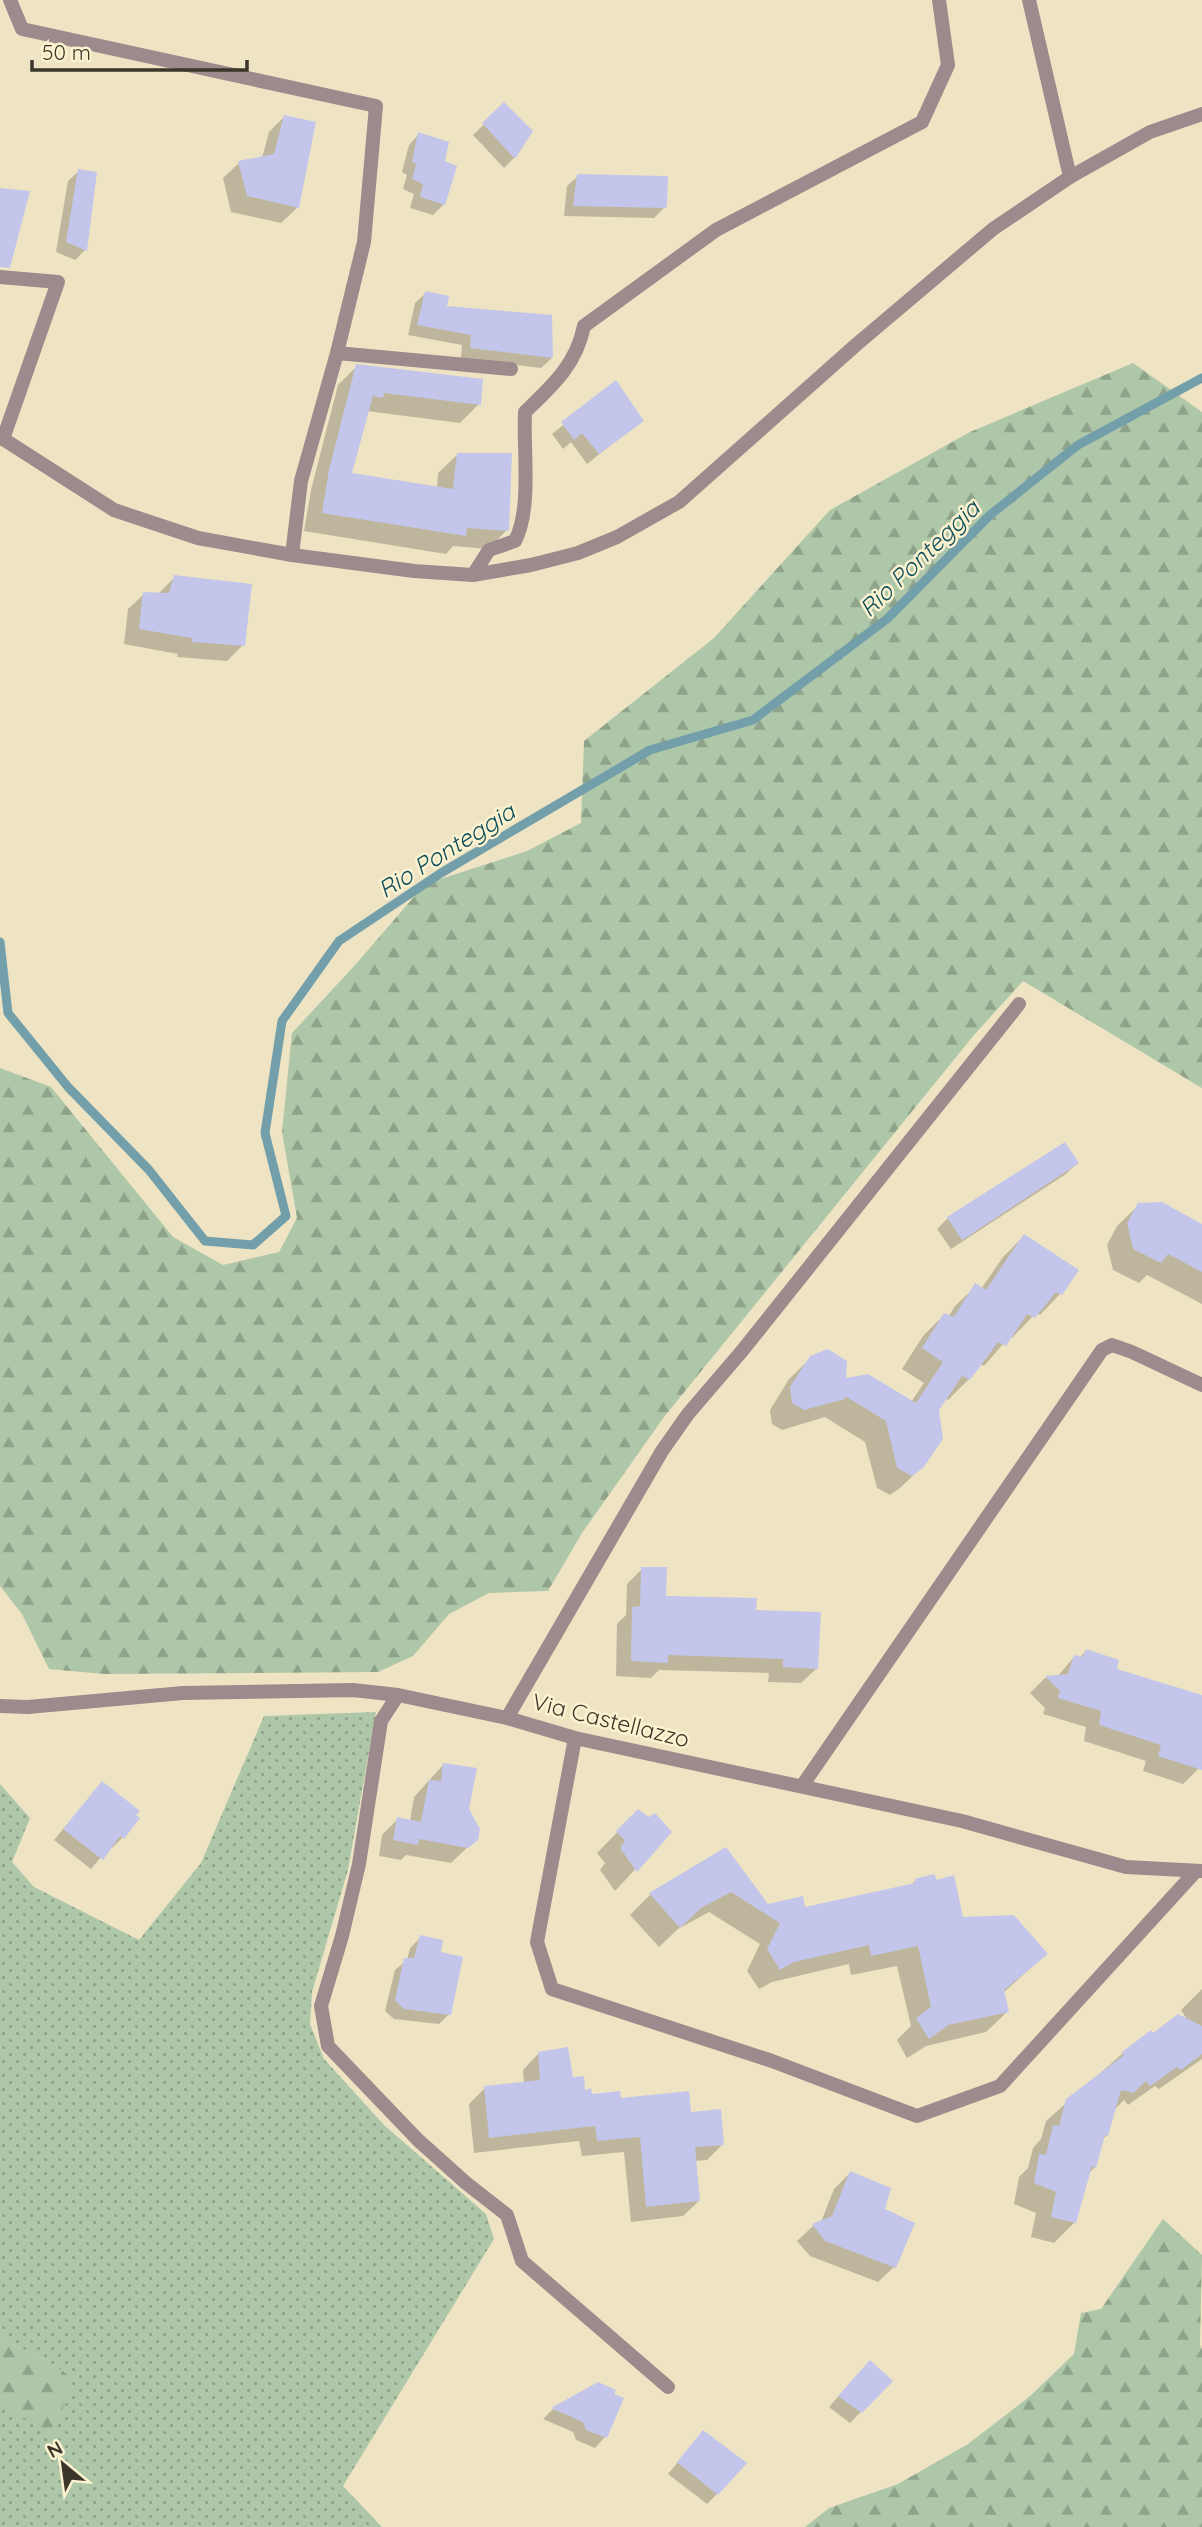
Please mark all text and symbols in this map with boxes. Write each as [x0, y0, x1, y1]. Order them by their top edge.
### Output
scale bar [32, 28, 247, 72]
text: 50 m [42, 39, 91, 65]
water label: Rio Ponteggia [853, 492, 986, 623]
water label: Rio Ponteggia [372, 795, 521, 904]
street label: Via Castellazzo [529, 1686, 693, 1754]
north arrow [28, 2429, 98, 2499]
text: N [43, 2435, 67, 2463]

